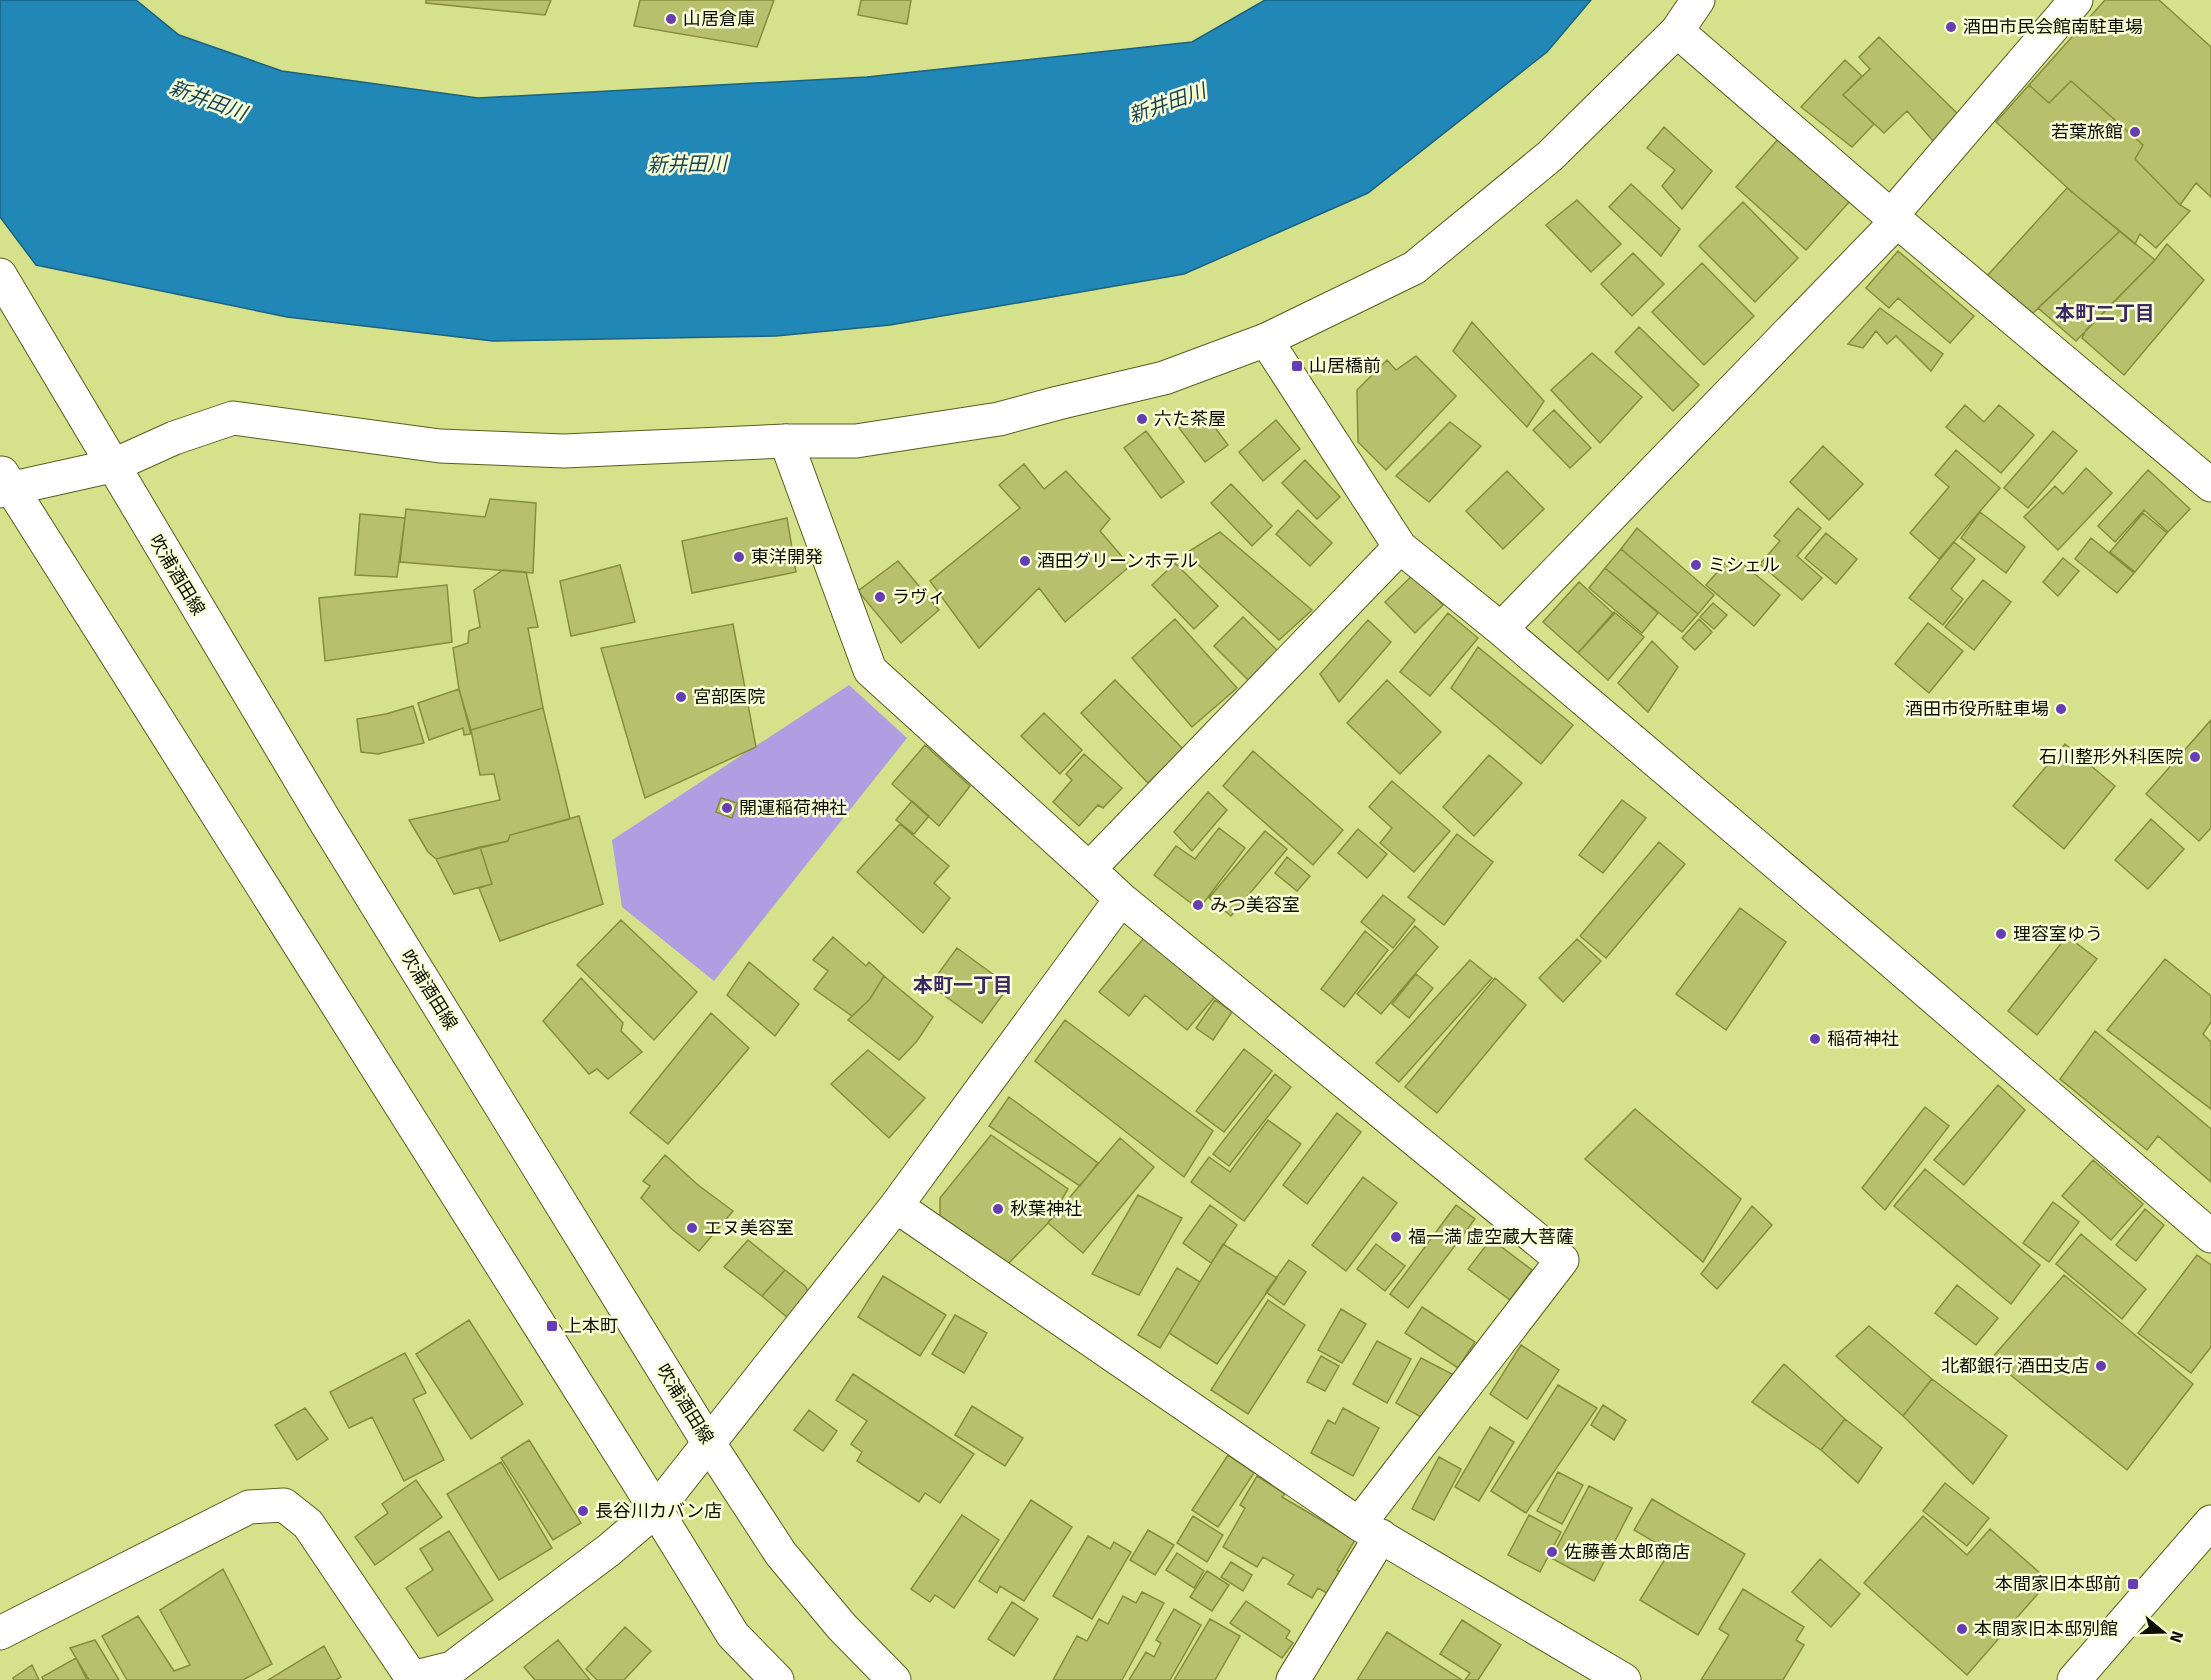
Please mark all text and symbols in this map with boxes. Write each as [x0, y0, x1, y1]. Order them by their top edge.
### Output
place label: 山居倉庫 [683, 8, 755, 30]
marker: 山居倉庫 [664, 12, 678, 26]
place label: 酒田市民会館南駐車場 [1963, 16, 2143, 38]
marker: 酒田市民会館南駐車場 [1944, 20, 1958, 34]
water label: 新井田川 [166, 75, 252, 127]
water label: 新井田川 [1125, 78, 1211, 128]
place label: 若葉旅館 [2051, 121, 2123, 143]
marker: 若葉旅館 [2128, 125, 2142, 139]
water label: 新井田川 [647, 151, 729, 178]
district label: 本町二丁目 [2055, 301, 2155, 326]
place label: 山居橋前 [1309, 355, 1381, 377]
marker: 山居橋前 [1290, 359, 1304, 373]
place label: 六た茶屋 [1154, 408, 1226, 430]
marker: 六た茶屋 [1135, 412, 1149, 426]
street label: 吹浦酒田線 [144, 531, 210, 619]
place label: 東洋開発 [751, 546, 823, 568]
marker: 東洋開発 [732, 550, 746, 564]
place label: 酒田グリーンホテル [1037, 550, 1198, 572]
marker: 酒田グリーンホテル [1018, 554, 1032, 568]
place label: ミシェル [1708, 554, 1780, 576]
marker: ミシェル [1689, 558, 1703, 572]
place label: ラヴィ [892, 586, 946, 608]
marker: ラヴィ [873, 590, 887, 604]
place label: 宮部医院 [693, 686, 765, 708]
marker: 宮部医院 [674, 690, 688, 704]
place label: 酒田市役所駐車場 [1905, 698, 2049, 720]
marker: 酒田市役所駐車場 [2054, 702, 2068, 716]
place label: 石川整形外科医院 [2039, 746, 2183, 768]
marker: 石川整形外科医院 [2188, 750, 2202, 764]
place label: 開運稲荷神社 [739, 797, 847, 819]
marker: 開運稲荷神社 [720, 801, 734, 815]
place label: みつ美容室 [1210, 894, 1300, 916]
marker: みつ美容室 [1191, 898, 1205, 912]
place label: 理容室ゆう [2013, 923, 2103, 945]
marker: 理容室ゆう [1994, 927, 2008, 941]
street label: 吹浦酒田線 [396, 946, 462, 1034]
district label: 本町一丁目 [913, 973, 1013, 998]
place label: 稲荷神社 [1827, 1028, 1899, 1050]
marker: 稲荷神社 [1808, 1032, 1822, 1046]
place label: 秋葉神社 [1010, 1198, 1082, 1220]
marker: 秋葉神社 [991, 1202, 1005, 1216]
place label: エヌ美容室 [704, 1217, 794, 1239]
marker: エヌ美容室 [685, 1221, 699, 1235]
place label: 福一満 虚空蔵大菩薩 [1408, 1226, 1574, 1248]
marker: 福一満 虚空蔵大菩薩 [1389, 1230, 1403, 1244]
place label: 上本町 [564, 1315, 618, 1337]
marker: 上本町 [545, 1319, 559, 1333]
place label: 北都銀行 酒田支店 [1941, 1355, 2089, 1377]
marker: 北都銀行 酒田支店 [2094, 1359, 2108, 1373]
street label: 吹浦酒田線 [652, 1360, 718, 1448]
place label: 長谷川カバン店 [595, 1500, 722, 1522]
marker: 長谷川カバン店 [576, 1504, 590, 1518]
place label: 佐藤善太郎商店 [1564, 1541, 1690, 1563]
marker: 佐藤善太郎商店 [1545, 1545, 1559, 1559]
place label: 本間家旧本邸前 [1995, 1573, 2121, 1595]
marker: 本間家旧本邸前 [2126, 1577, 2140, 1591]
north arrow [2133, 1602, 2193, 1662]
place label: 本間家旧本邸別館 [1974, 1618, 2118, 1640]
marker: 本間家旧本邸別館 [1955, 1622, 1969, 1636]
text: N [2165, 1628, 2188, 1645]

